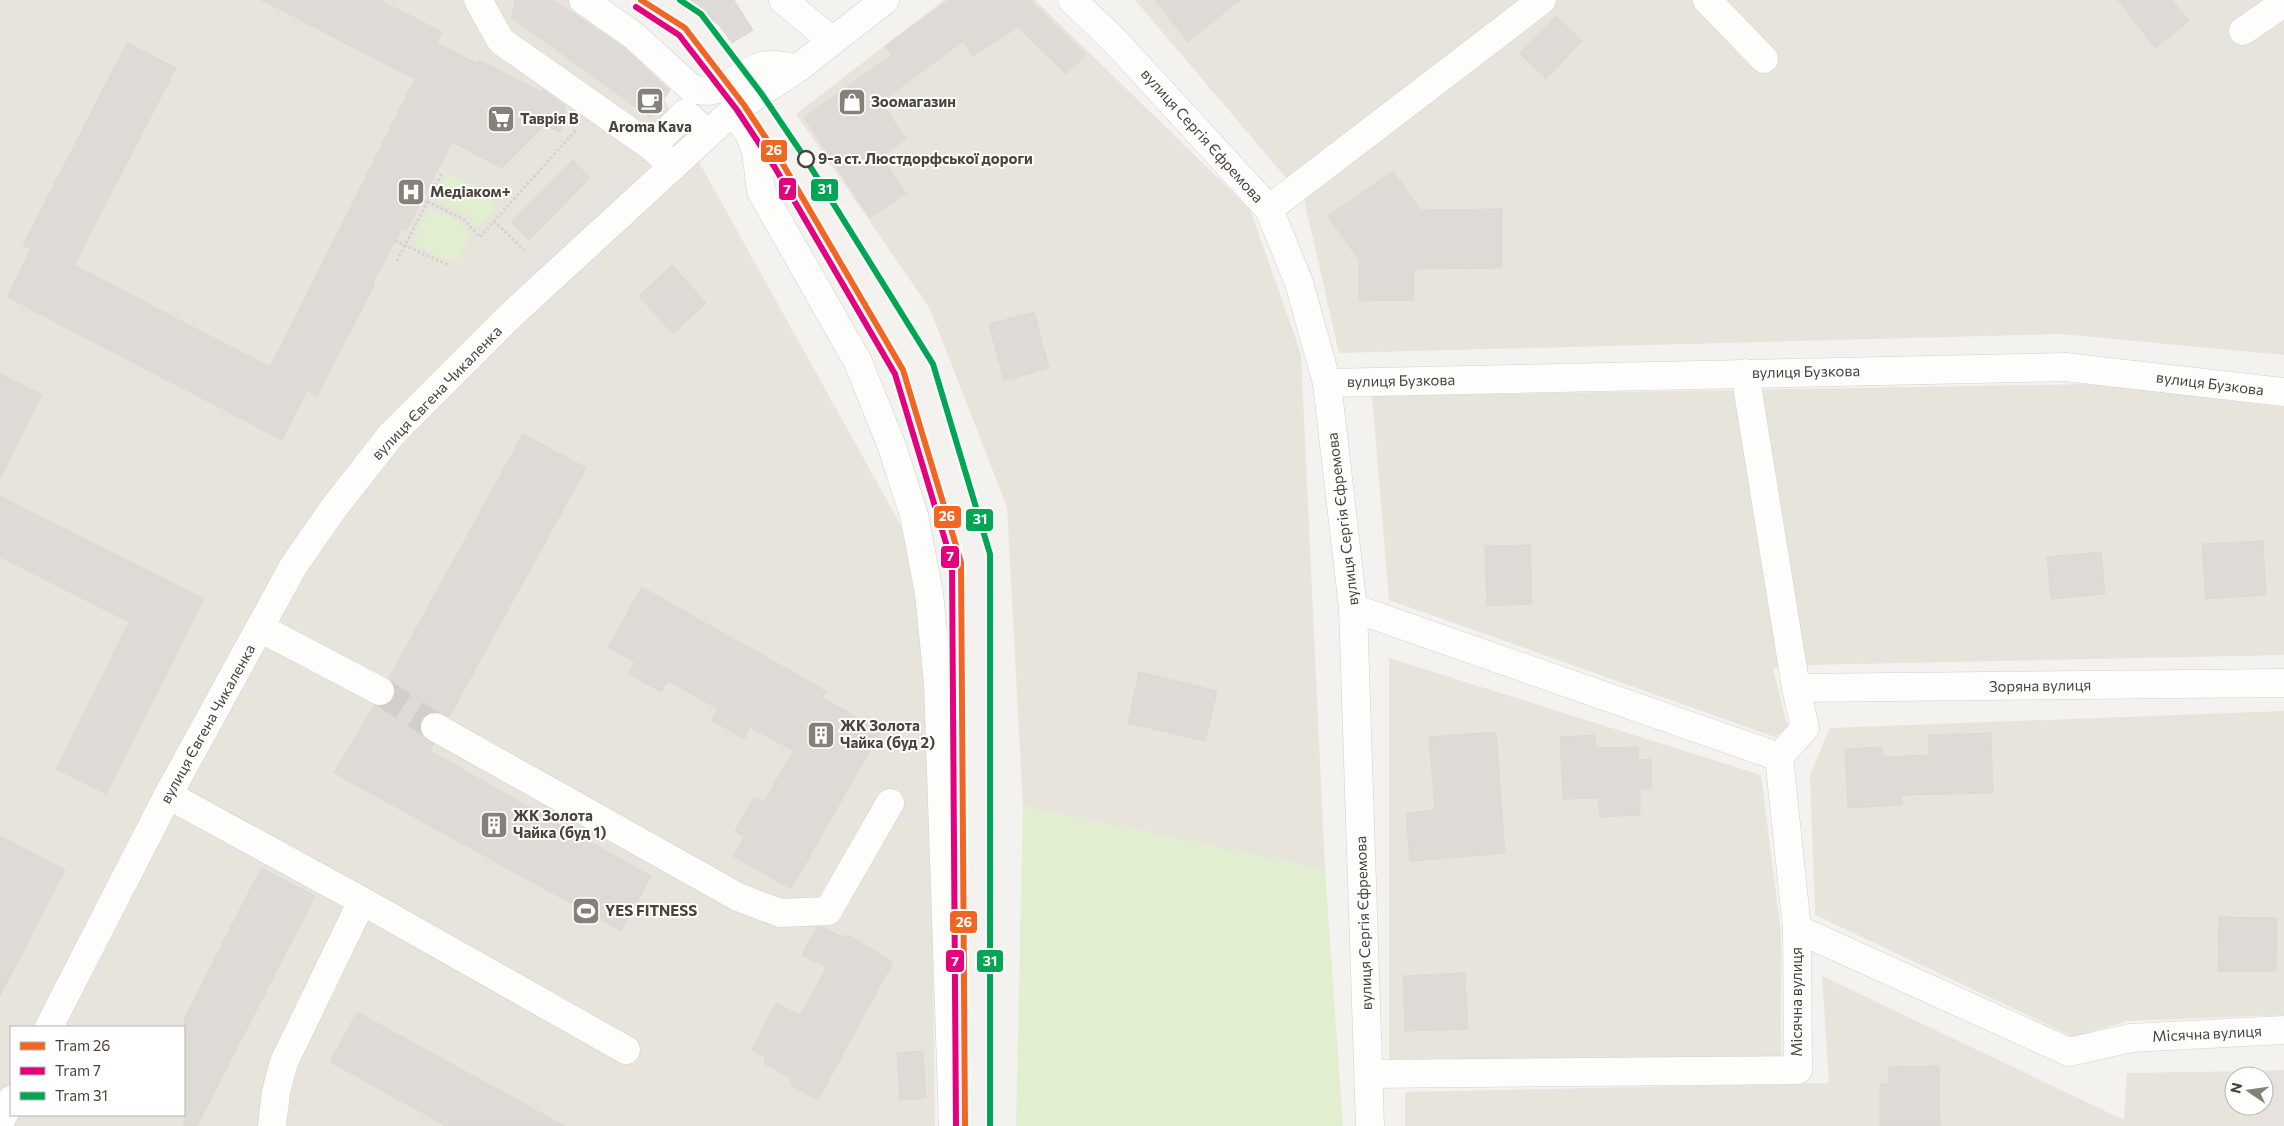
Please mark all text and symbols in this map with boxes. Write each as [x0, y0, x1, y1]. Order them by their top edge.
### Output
street label: вулиця Сергія Єфремова [1138, 65, 1268, 206]
cafe icon: Aroma Kava [635, 86, 665, 116]
shop icon: Зоомагазин [837, 87, 867, 117]
place label: Зоомагазин [871, 92, 956, 110]
supermarket icon: Таврія В [486, 104, 516, 134]
place label: Таврія В [520, 109, 579, 127]
place label: Aroma Kava [608, 117, 692, 135]
line badge: 26 [760, 139, 788, 163]
text: 26 [766, 141, 783, 158]
place label: 9-а ст. Люстдорфської дороги [818, 149, 1033, 167]
marker: 9-а ст. Люстдорфської дороги [797, 150, 815, 168]
hospital icon: Медіаком+ [396, 177, 426, 207]
line badge: 7 [778, 177, 797, 201]
line badge: 31 [810, 178, 839, 202]
text: 7 [783, 180, 791, 197]
text: 31 [818, 180, 832, 197]
place label: Медіаком+ [430, 182, 511, 200]
street label: вулиця Євгена Чикаленка [368, 322, 505, 463]
street label: вулиця Бузкова [1752, 361, 1860, 381]
street label: вулиця Бузкова [2155, 367, 2265, 399]
street label: вулиця Бузкова [1347, 370, 1455, 390]
street label: вулиця Сергія Єфремова [1322, 432, 1362, 607]
line badge: 26 [933, 505, 962, 529]
text: 26 [939, 507, 956, 524]
line badge: 31 [965, 508, 994, 532]
text: 31 [973, 510, 987, 527]
line badge: 7 [940, 545, 960, 569]
text: 7 [946, 547, 954, 564]
street label: вулиця Євгена Чикаленка [156, 641, 258, 806]
street label: Зоряна вулиця [1989, 675, 2091, 695]
place label: ЖК Золота Чайка (буд 2) [840, 716, 935, 751]
building icon: ЖК Золота Чайка (буд 2) [806, 720, 836, 750]
place label: ЖК Золота Чайка (буд 1) [513, 806, 606, 841]
building icon: ЖК Золота Чайка (буд 1) [479, 810, 509, 840]
street label: вулиця Сергія Єфремова [1351, 836, 1375, 1010]
sports icon: YES FITNESS [571, 896, 601, 926]
place label: YES FITNESS [605, 901, 697, 919]
line badge: 26 [949, 910, 978, 934]
text: 26 [956, 913, 973, 930]
street label: Місячна вулиця [1787, 947, 1805, 1057]
line badge: 7 [945, 949, 965, 973]
line badge: 31 [976, 949, 1004, 973]
text: 7 [951, 952, 959, 969]
text: 31 [983, 952, 997, 969]
street label: Місячна вулиця [2152, 1021, 2262, 1045]
legend [10, 1026, 185, 1116]
text: Tram 26 [55, 1036, 110, 1054]
text: Tram 7 [55, 1061, 101, 1079]
north arrow [2224, 1066, 2274, 1116]
text: N [2226, 1081, 2245, 1095]
text: Tram 31 [55, 1086, 108, 1104]

